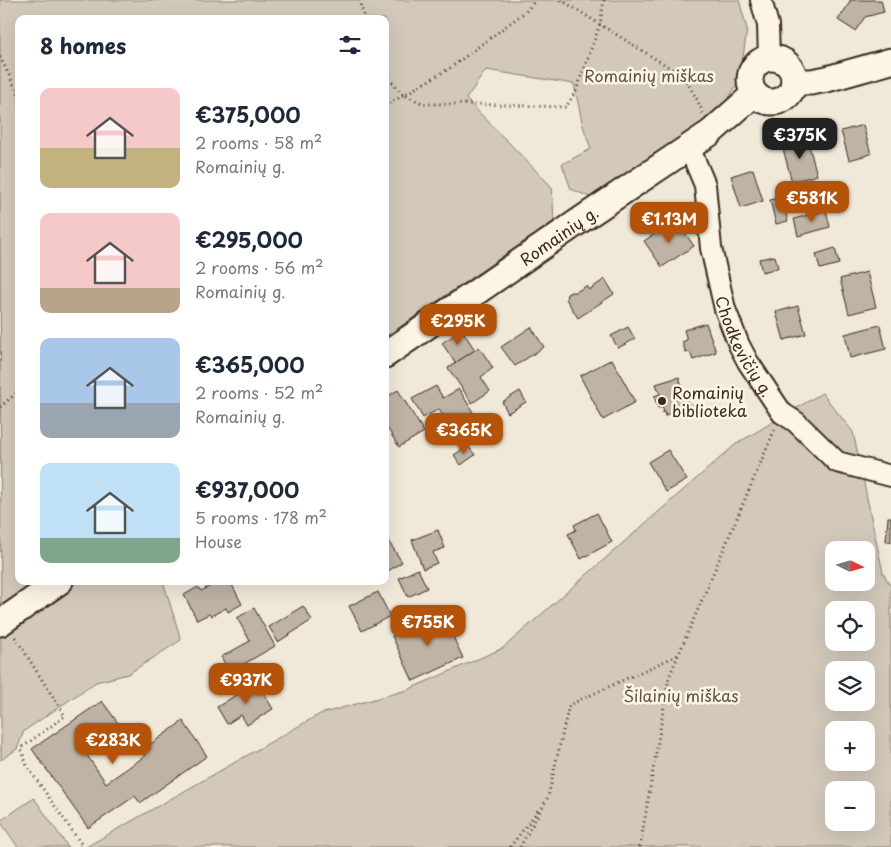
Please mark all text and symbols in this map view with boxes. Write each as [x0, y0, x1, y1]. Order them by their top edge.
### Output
text: 8 homes [40, 29, 126, 61]
icon: filters [336, 31, 364, 59]
park label: Romainių miškas [584, 63, 714, 87]
text: €375,000 [195, 98, 301, 130]
icon: home [80, 108, 140, 168]
pin: €375K [765, 118, 835, 160]
text: €375K [773, 122, 827, 146]
text: 2 rooms · 58 m² [195, 130, 322, 154]
text: Romainių g. [195, 154, 286, 178]
pin: €581K [777, 180, 847, 223]
text: €581K [786, 185, 838, 209]
street label: Romainių g. [515, 200, 603, 271]
pin: €1.13M [628, 202, 710, 244]
text: €1.13M [641, 206, 697, 230]
text: €295,000 [195, 223, 303, 255]
icon: home [80, 233, 140, 293]
text: 2 rooms · 56 m² [195, 255, 324, 279]
text: Romainių g. [195, 279, 286, 303]
street label: Chodkevičių g. [710, 293, 780, 401]
pin: €295K [423, 304, 493, 346]
text: €295K [431, 308, 485, 332]
text: €365,000 [195, 348, 304, 380]
icon: home [80, 358, 140, 418]
text: 2 rooms · 52 m² [195, 380, 323, 404]
place label: Romainių biblioteka [672, 380, 747, 422]
marker: Romainių biblioteka [656, 395, 668, 407]
text: Romainių g. [195, 404, 286, 428]
pin: €365K [429, 412, 499, 455]
text: €365K [436, 417, 492, 441]
text: €937,000 [195, 473, 299, 505]
icon: home [80, 483, 140, 543]
text: 5 rooms · 178 m² [195, 505, 327, 529]
text: House [195, 529, 242, 553]
north arrow [825, 541, 875, 591]
map controls [825, 541, 875, 831]
button: locate [825, 601, 875, 651]
pin: €755K [393, 604, 463, 647]
text: €755K [401, 609, 455, 633]
button: layers [825, 661, 875, 711]
pin: €937K [211, 662, 281, 705]
text: €937K [220, 667, 272, 691]
park label: Šilainių miškas [623, 683, 739, 707]
button: + [825, 721, 875, 771]
pin: €283K [78, 722, 148, 765]
text: €283K [85, 727, 141, 751]
button: − [825, 781, 875, 831]

